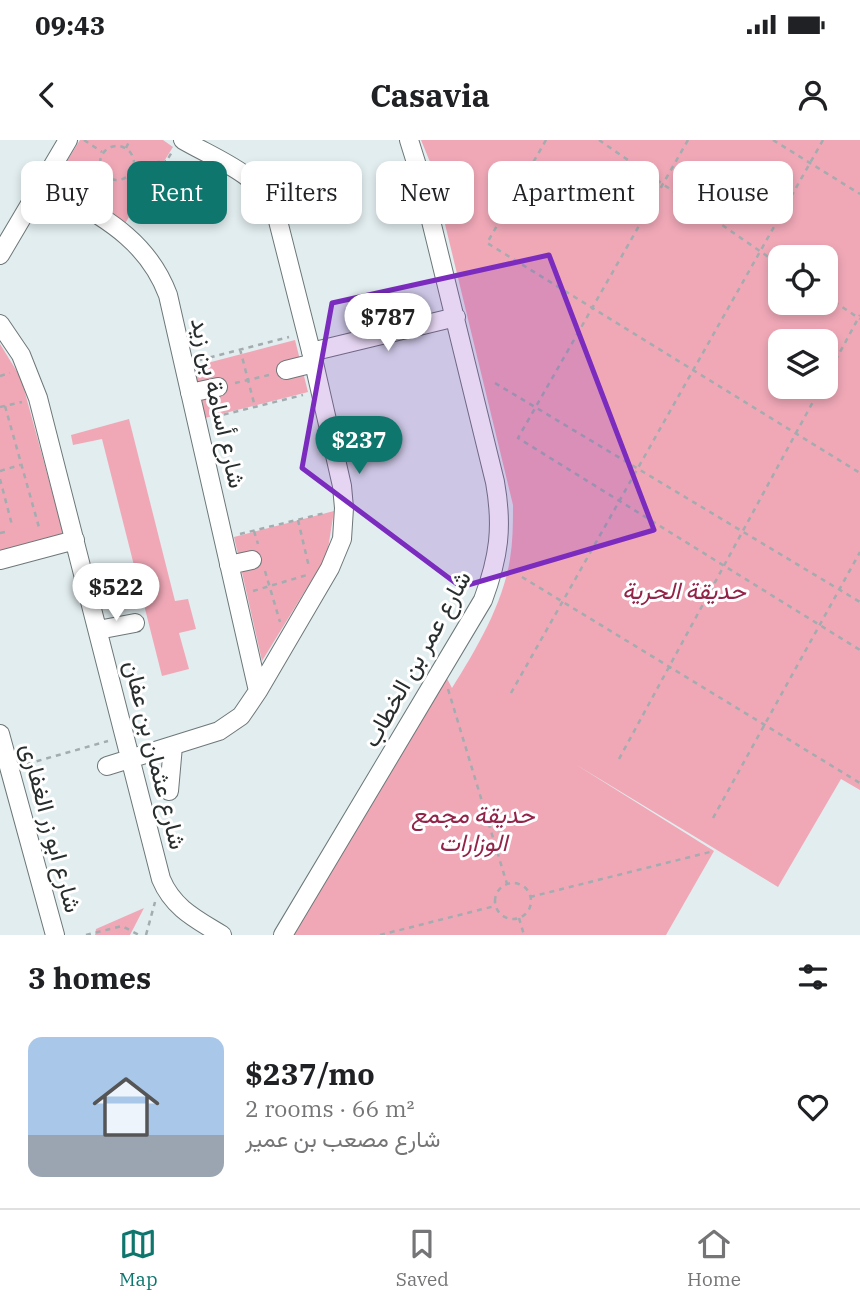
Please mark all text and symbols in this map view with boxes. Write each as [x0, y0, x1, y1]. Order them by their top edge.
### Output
text: 09:43 [35, 8, 105, 42]
text: Casavia [370, 74, 490, 116]
icon: back [28, 76, 66, 114]
icon: person [794, 76, 832, 114]
chip: Buy [21, 161, 113, 224]
chip: Rent [127, 161, 227, 224]
chip: Filters [241, 161, 362, 224]
chip: New [376, 161, 474, 224]
chip: Apartment [488, 161, 659, 224]
chip: House [673, 161, 793, 224]
map controls [768, 245, 838, 399]
button: locate [768, 245, 838, 315]
pin: $787 [347, 294, 429, 353]
text: $787 [360, 301, 416, 331]
street label: شارع أسامة بن زيد [183, 314, 254, 491]
button: layers [768, 329, 838, 399]
pin: $237 [318, 416, 400, 476]
text: $237 [331, 424, 387, 454]
pin: $522 [75, 564, 157, 623]
street label: شارع عمر بن الخطاب [354, 565, 479, 753]
text: $522 [88, 571, 144, 601]
park label: حديقة الحرية [622, 574, 747, 606]
street label: شارع عثمان بن عفان [116, 657, 195, 853]
street label: شارع ابو زر الغفارى [13, 740, 90, 916]
park label: حديقة مجمع الوزارات [411, 798, 535, 858]
text: 3 homes [28, 958, 151, 997]
icon: filters [794, 958, 832, 996]
text: $237/mo [245, 1054, 375, 1093]
icon: home [84, 1065, 168, 1149]
icon: heart [794, 1088, 832, 1126]
text: 2 rooms · 66 m² [245, 1093, 415, 1123]
text: شارع مصعب بن عمير [245, 1123, 440, 1153]
tab: Map [119, 1225, 158, 1291]
tab: Saved [396, 1225, 449, 1291]
tab: Home [687, 1225, 741, 1291]

